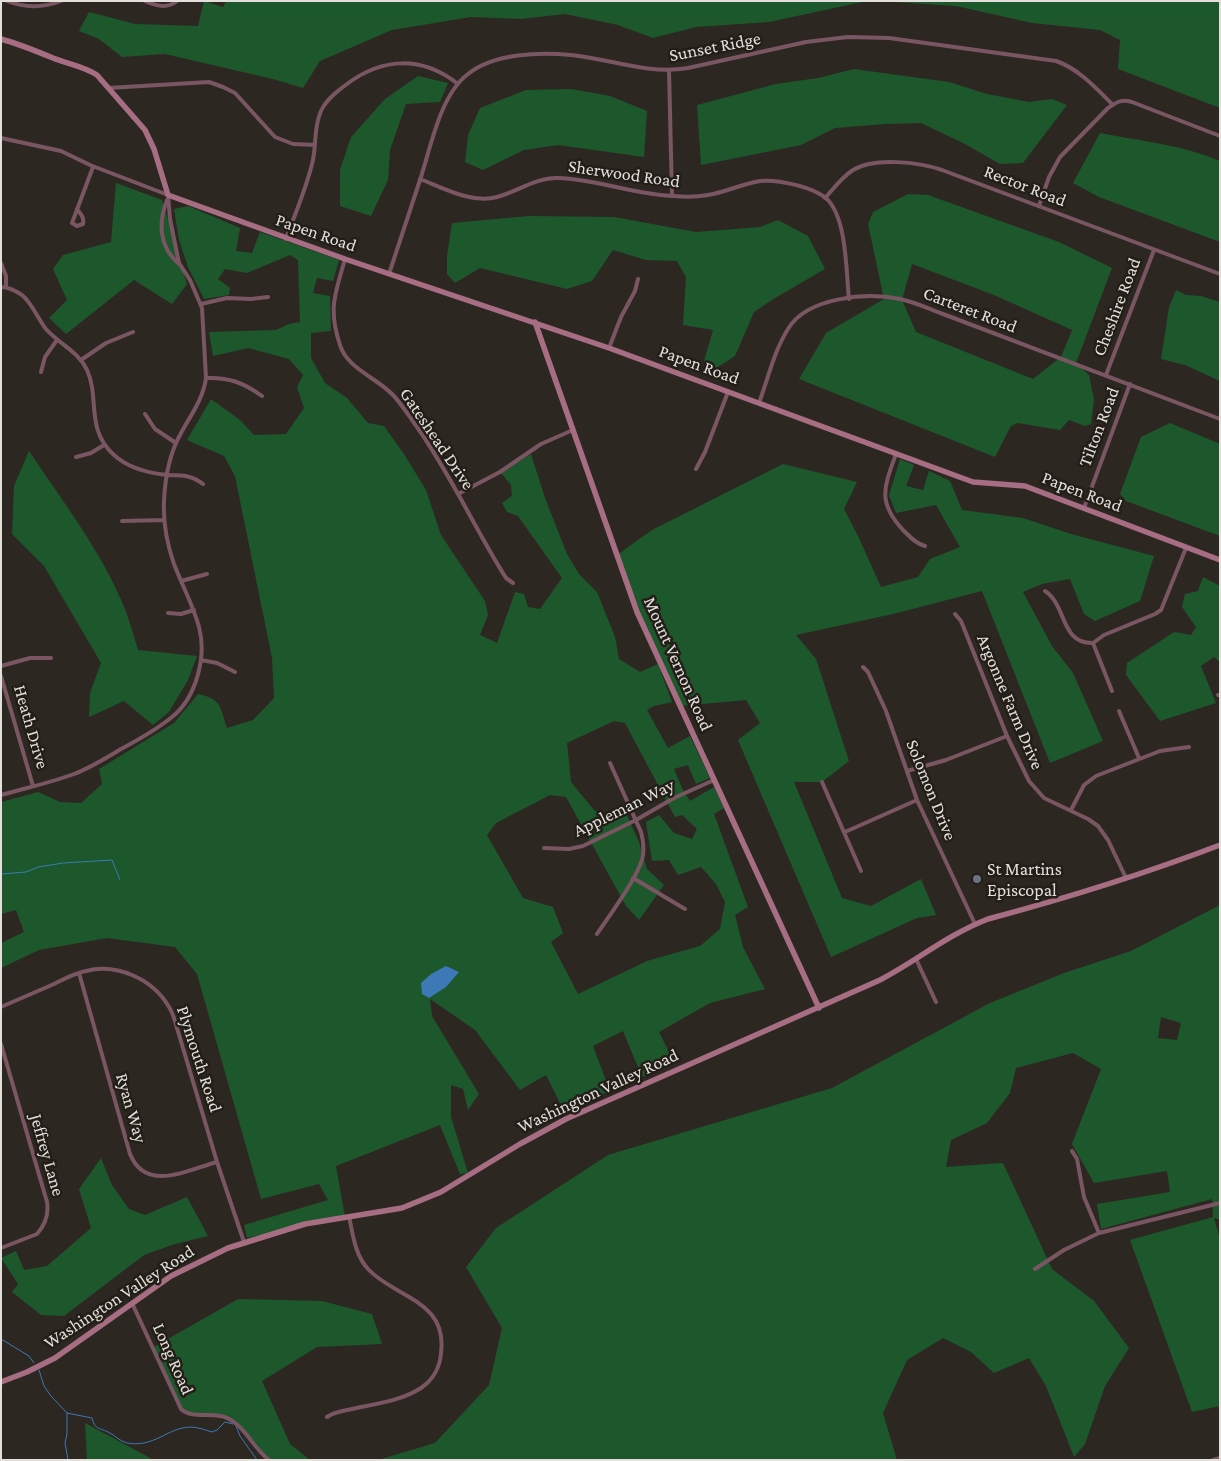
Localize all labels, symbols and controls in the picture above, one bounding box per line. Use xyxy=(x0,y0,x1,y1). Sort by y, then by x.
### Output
street label: Sunset Ridge xyxy=(667,28,763,66)
street label: Sherwood Road xyxy=(567,155,681,193)
street label: Rector Road xyxy=(981,160,1069,212)
street label: Papen Road xyxy=(273,209,359,257)
street label: Cheshire Road xyxy=(1088,255,1146,359)
street label: Carteret Road xyxy=(920,282,1020,338)
street label: Papen Road xyxy=(656,340,742,390)
street label: Gateshead Drive xyxy=(395,384,479,494)
street label: Tilton Road xyxy=(1074,384,1124,470)
street label: Papen Road xyxy=(1039,467,1125,517)
street label: Mount Vernon Road xyxy=(639,594,717,734)
street label: Argonne Farm Drive xyxy=(972,631,1048,773)
street label: Heath Drive xyxy=(9,683,53,771)
street label: Solomon Drive xyxy=(901,737,961,843)
street label: Appleman Way xyxy=(570,774,678,842)
place label: St Martins Episcopal xyxy=(987,858,1062,901)
marker: St Martins Episcopal xyxy=(971,873,983,885)
street label: Plymouth Road xyxy=(172,1003,226,1115)
street label: Washington Valley Road xyxy=(514,1044,682,1138)
street label: Ryan Way xyxy=(111,1071,151,1145)
street label: Jeffrey Lane xyxy=(25,1111,69,1199)
street label: Washington Valley Road xyxy=(40,1240,198,1354)
street label: Long Road xyxy=(148,1320,198,1398)

